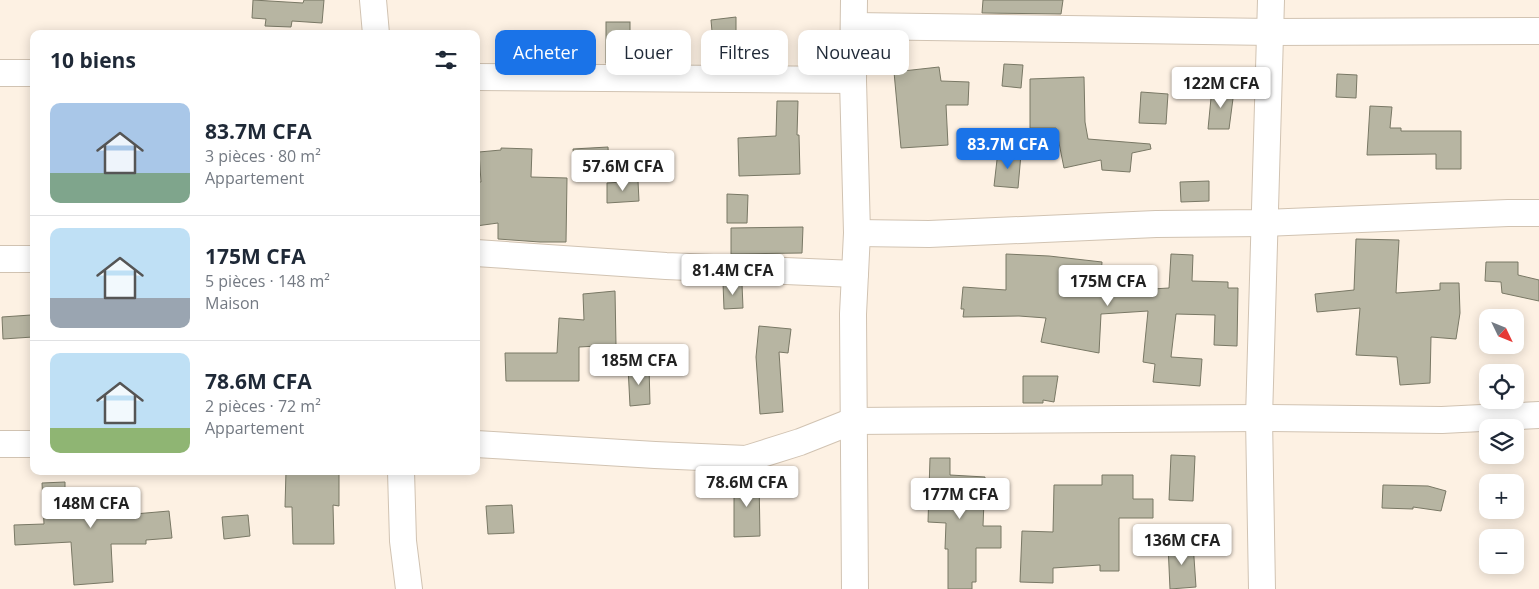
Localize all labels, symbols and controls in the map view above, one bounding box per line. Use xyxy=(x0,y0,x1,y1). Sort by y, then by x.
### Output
chip: Acheter xyxy=(495,30,596,75)
chip: Louer xyxy=(606,30,691,75)
chip: Filtres xyxy=(701,30,788,75)
chip: Nouveau xyxy=(798,30,909,75)
text: 10 biens xyxy=(50,46,136,74)
icon: filters xyxy=(432,46,460,74)
pin: 122M CFA xyxy=(1169,66,1273,109)
text: 122M CFA xyxy=(1183,72,1259,94)
text: 83.7M CFA xyxy=(205,117,312,145)
icon: home xyxy=(90,123,150,183)
pin: 83.7M CFA xyxy=(951,128,1065,170)
text: 83.7M CFA xyxy=(967,133,1049,155)
text: 3 pièces · 80 m² xyxy=(205,145,321,167)
pin: 57.6M CFA xyxy=(566,150,680,192)
text: 57.6M CFA xyxy=(582,155,664,177)
text: Appartement xyxy=(205,167,304,189)
text: 175M CFA xyxy=(205,242,306,270)
icon: home xyxy=(90,248,150,308)
pin: 81.4M CFA xyxy=(676,254,790,296)
text: 81.4M CFA xyxy=(692,259,774,281)
pin: 175M CFA xyxy=(1056,264,1160,307)
text: 5 pièces · 148 m² xyxy=(205,270,330,292)
text: 175M CFA xyxy=(1070,270,1146,292)
text: Maison xyxy=(205,292,259,314)
north arrow xyxy=(1479,309,1524,354)
map controls xyxy=(1479,309,1524,574)
pin: 185M CFA xyxy=(587,344,691,386)
text: 185M CFA xyxy=(601,349,677,371)
button: locate xyxy=(1479,364,1524,409)
text: 78.6M CFA xyxy=(205,367,312,395)
icon: home xyxy=(90,373,150,433)
text: 2 pièces · 72 m² xyxy=(205,395,321,417)
text: Appartement xyxy=(205,417,304,439)
button: layers xyxy=(1479,419,1524,464)
pin: 78.6M CFA xyxy=(690,466,804,508)
text: 78.6M CFA xyxy=(706,471,788,493)
button: + xyxy=(1479,474,1524,519)
pin: 177M CFA xyxy=(908,478,1012,520)
text: 177M CFA xyxy=(922,483,998,505)
pin: 148M CFA xyxy=(39,486,143,529)
text: 148M CFA xyxy=(53,492,129,514)
pin: 136M CFA xyxy=(1130,524,1234,566)
text: 136M CFA xyxy=(1144,529,1220,551)
button: − xyxy=(1479,529,1524,574)

